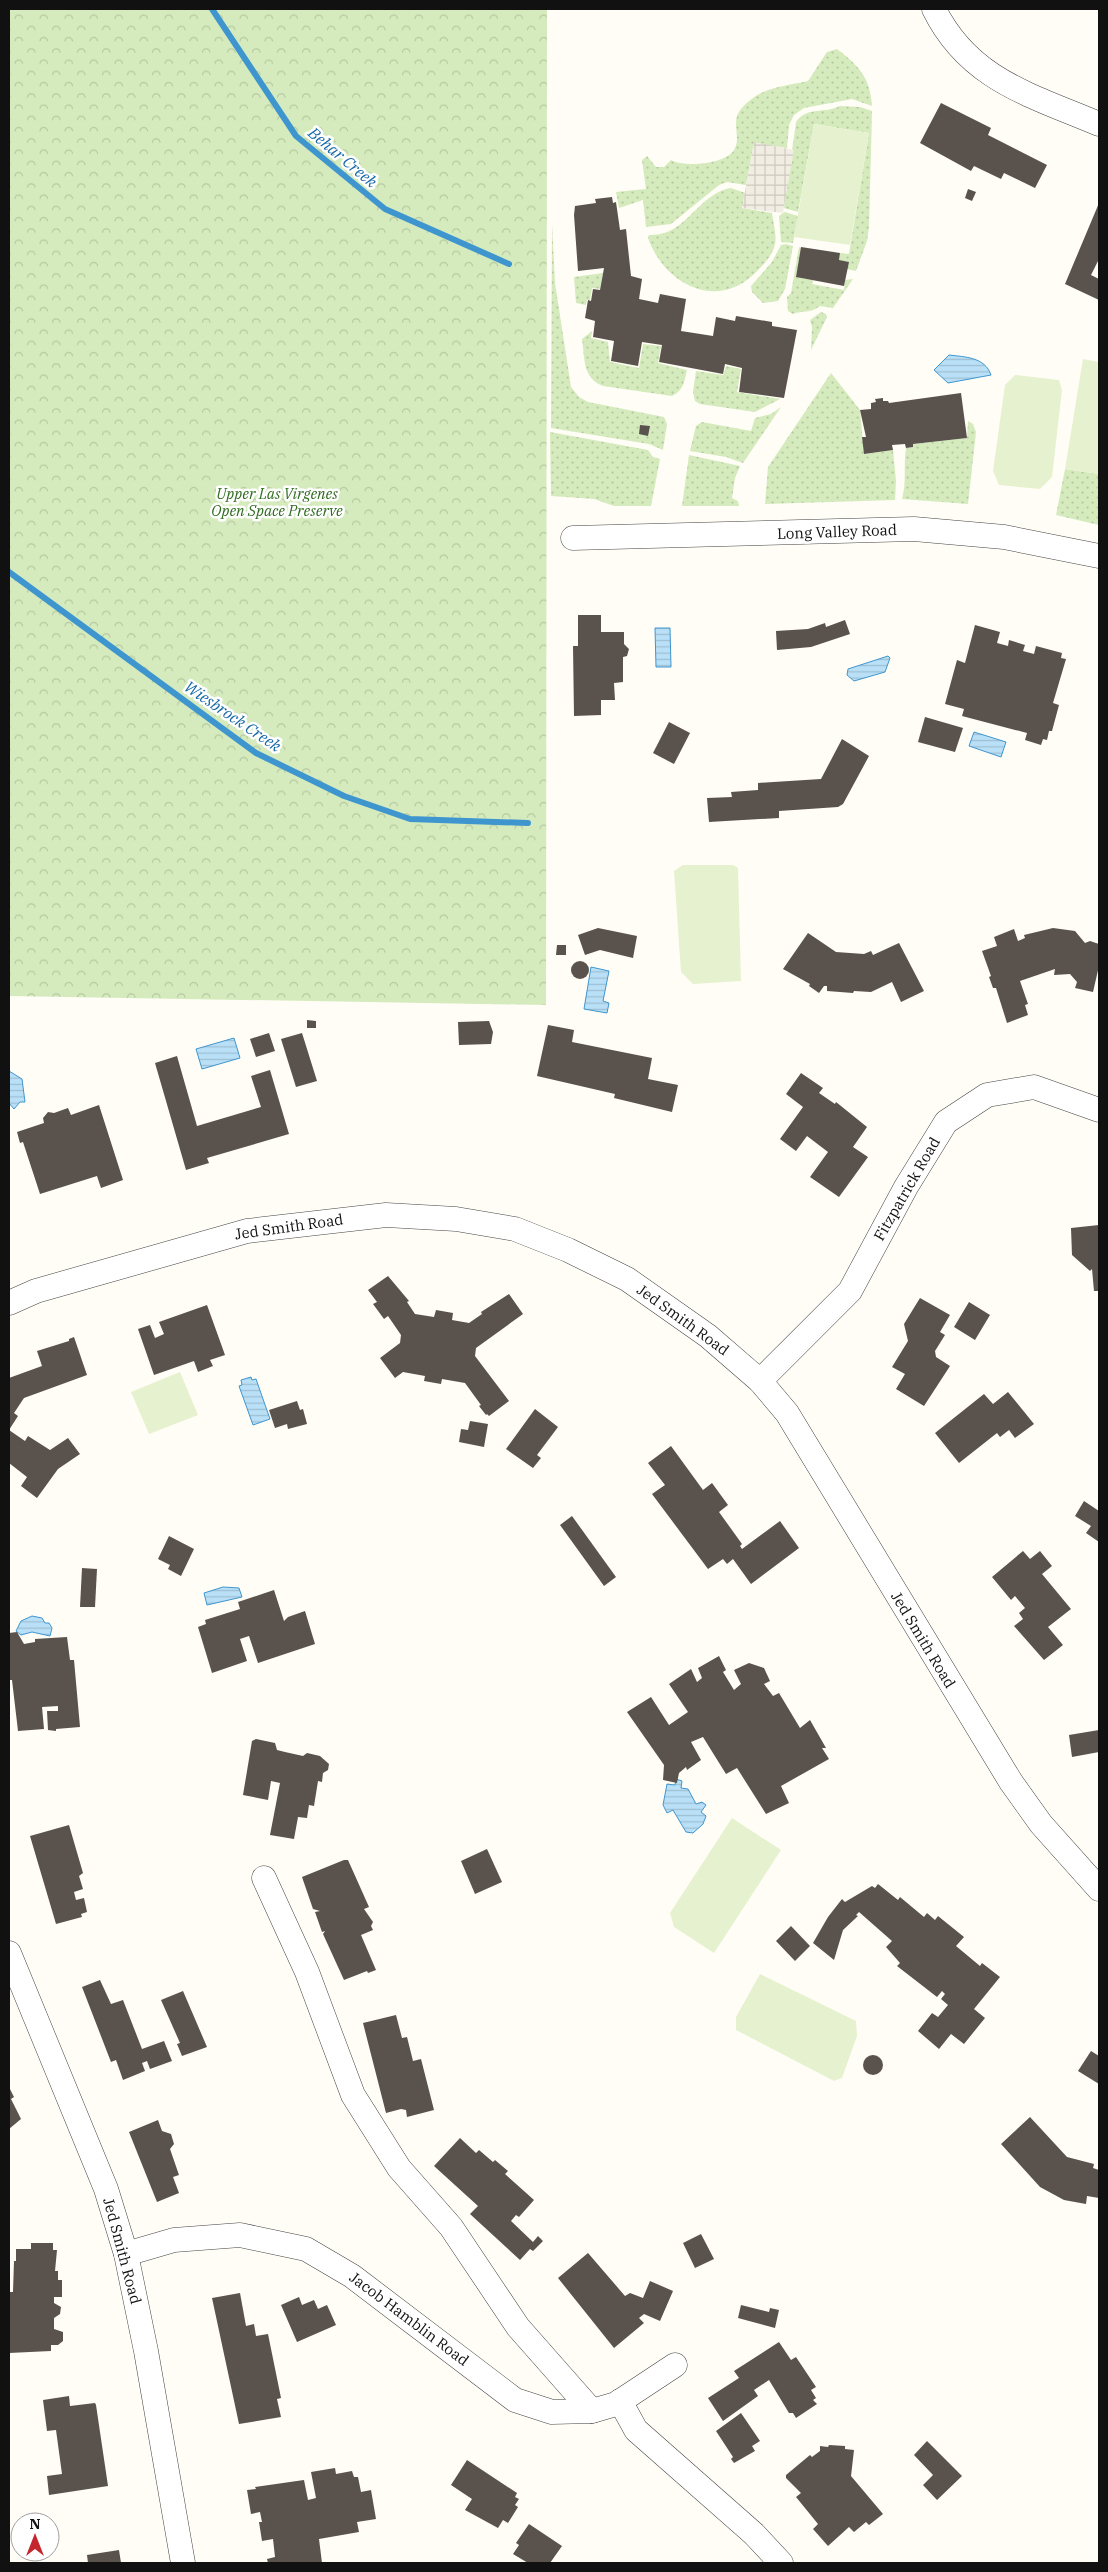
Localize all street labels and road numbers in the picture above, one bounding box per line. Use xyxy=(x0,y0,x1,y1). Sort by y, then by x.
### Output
street label: Long Valley Road xyxy=(777,520,897,543)
street label: Fitzpatrick Road xyxy=(869,1134,944,1244)
street label: Jed Smith Road xyxy=(234,1209,344,1244)
street label: Jed Smith Road xyxy=(634,1280,733,1359)
street label: Jed Smith Road xyxy=(887,1588,960,1691)
street label: Jed Smith Road xyxy=(99,2196,146,2306)
street label: Jacob Hamblin Road xyxy=(346,2267,473,2370)

